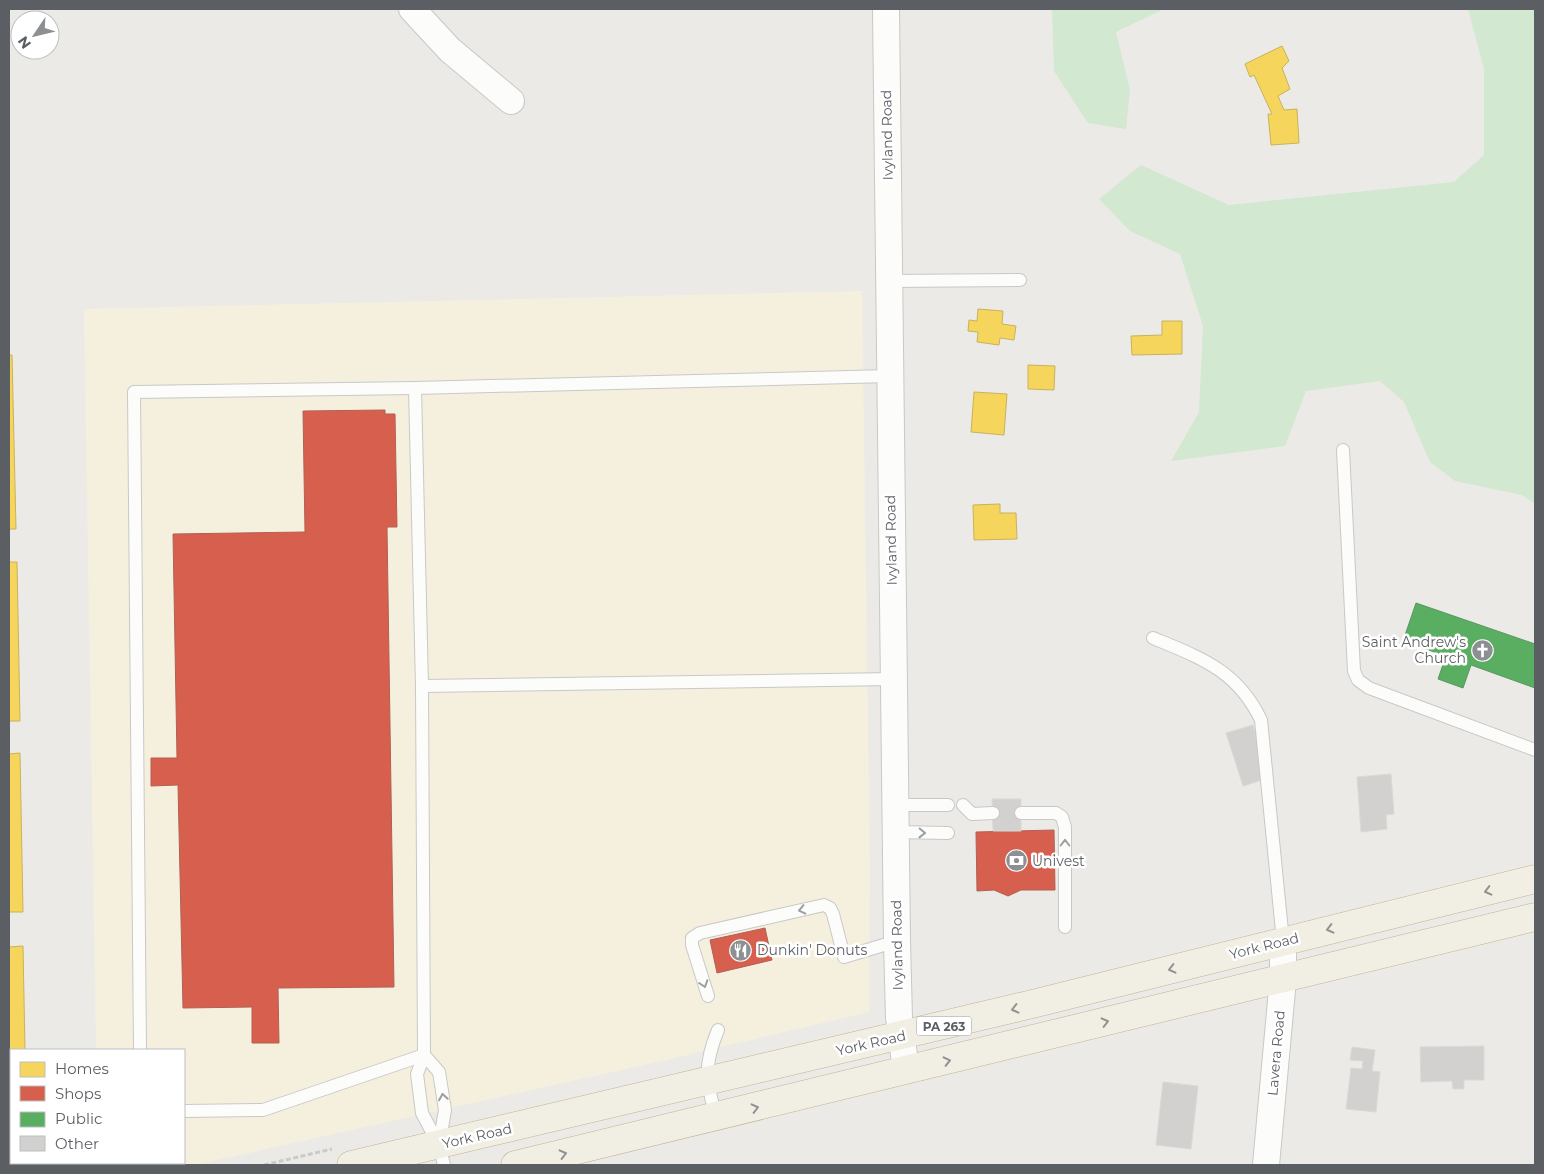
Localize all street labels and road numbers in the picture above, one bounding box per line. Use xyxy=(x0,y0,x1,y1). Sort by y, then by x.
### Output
street label: Ivyland Road xyxy=(877,90,897,180)
street label: Ivyland Road xyxy=(881,495,901,585)
street label: Ivyland Road xyxy=(887,900,907,990)
street label: York Road xyxy=(1227,929,1301,963)
street label: Lavera Road xyxy=(1263,1009,1289,1097)
road number: PA 263 xyxy=(916,1016,972,1036)
street label: York Road xyxy=(834,1026,908,1060)
street label: York Road xyxy=(440,1119,514,1153)

